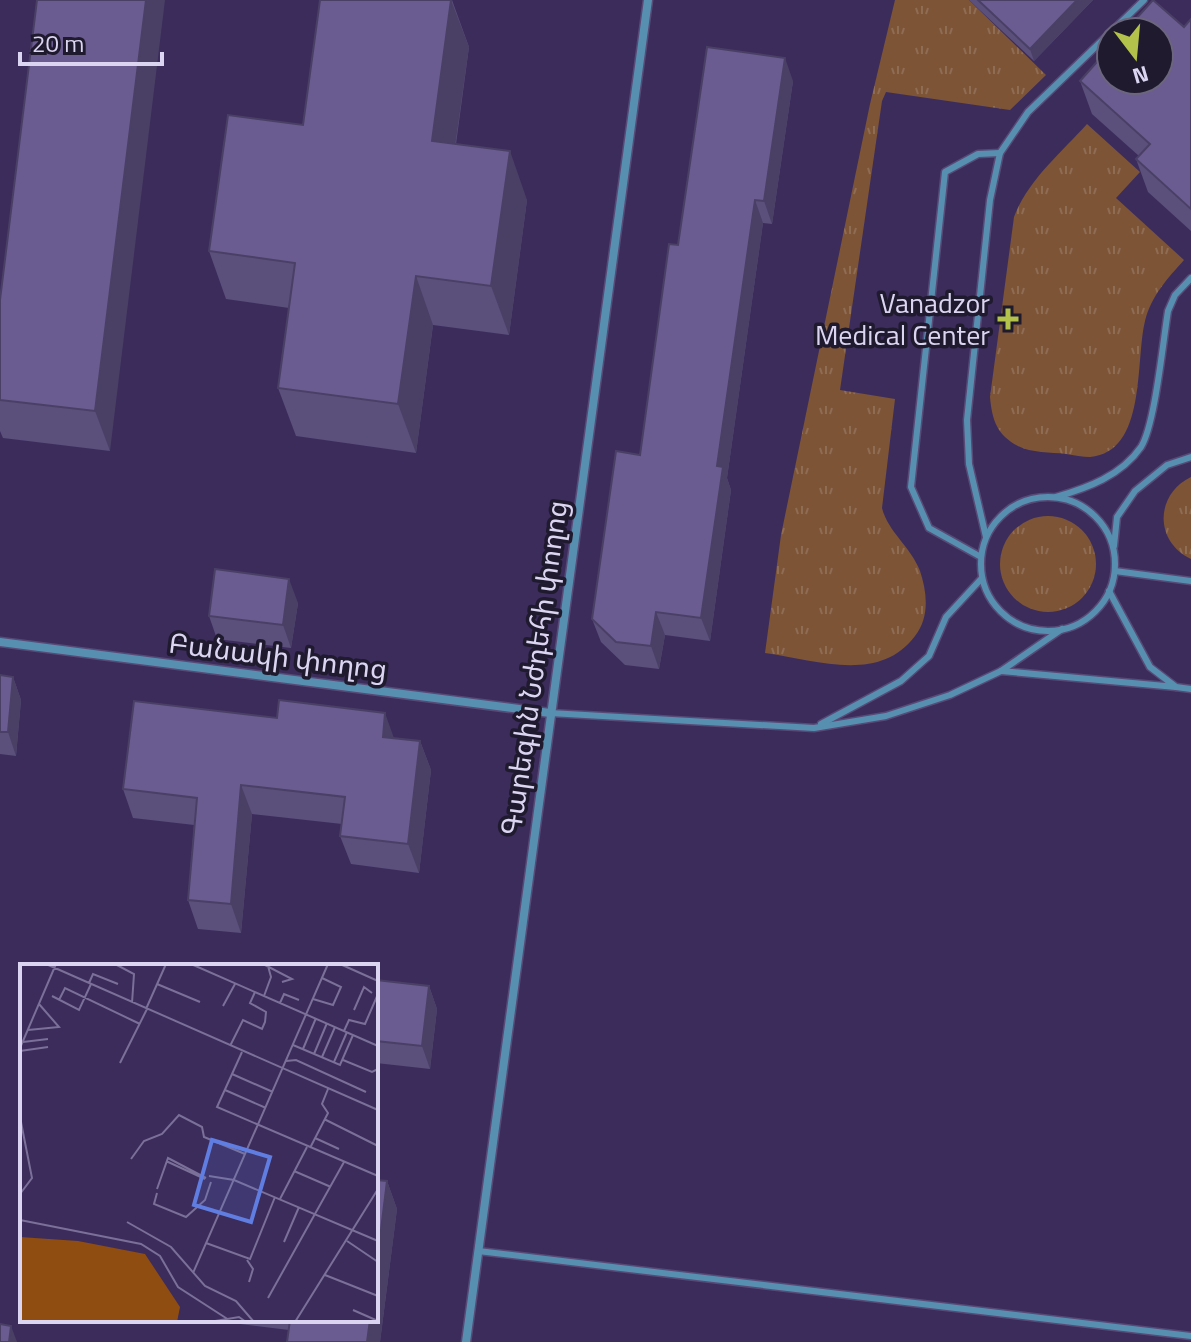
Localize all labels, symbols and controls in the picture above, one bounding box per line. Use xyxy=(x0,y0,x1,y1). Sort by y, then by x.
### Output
scale bar xyxy=(20,16,162,66)
north arrow xyxy=(1095,16,1175,96)
text: 20 m xyxy=(32,25,84,61)
text: N xyxy=(1128,57,1153,94)
place label: Vanadzor Medical Center xyxy=(815,281,990,356)
marker: Vanadzor Medical Center xyxy=(997,308,1019,330)
street label: Գարեգին Նժդեհի փողոց xyxy=(489,497,578,838)
street label: Բանակի փողոց xyxy=(166,621,390,690)
inset map xyxy=(20,964,378,1322)

